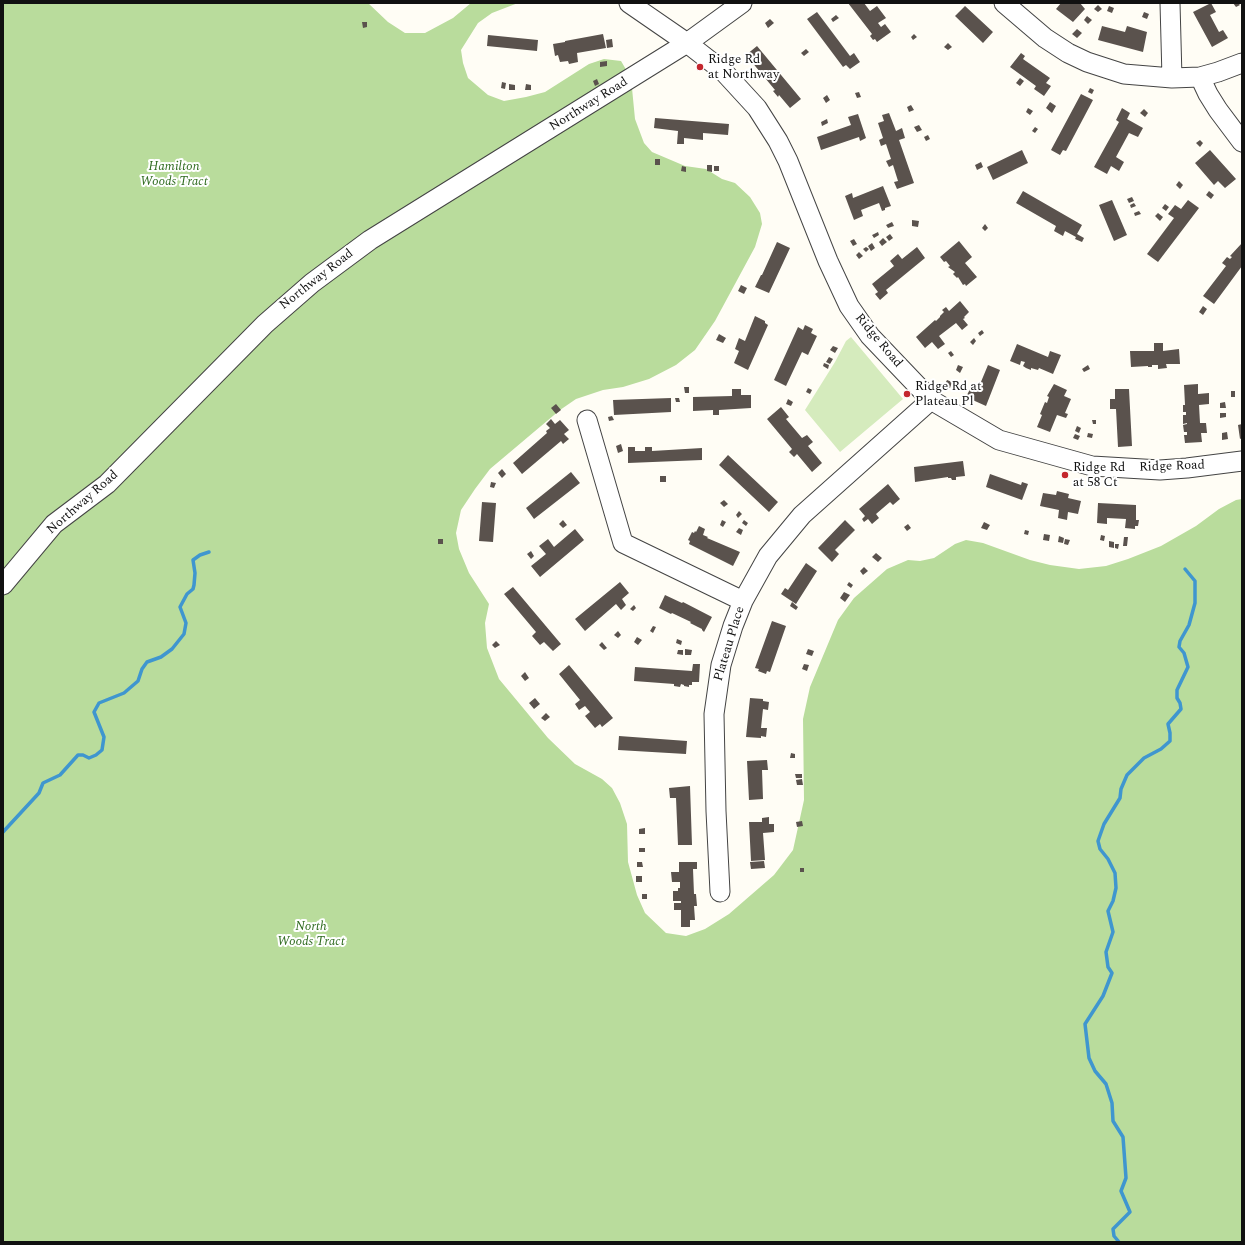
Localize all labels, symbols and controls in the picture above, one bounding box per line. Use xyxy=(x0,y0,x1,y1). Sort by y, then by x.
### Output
place label: Ridge Rd at Northway xyxy=(708,52,779,83)
marker: Ridge Rd at Northway xyxy=(695,62,705,72)
street label: Northway Road xyxy=(547,75,631,135)
park label: Hamilton Woods Tract xyxy=(140,159,208,190)
street label: Northway Road xyxy=(277,246,357,314)
street label: Ridge Road xyxy=(851,311,905,371)
place label: Ridge Rd at Plateau Pl xyxy=(915,379,982,410)
marker: Ridge Rd at Plateau Pl xyxy=(902,389,912,399)
street label: Ridge Road xyxy=(1139,458,1205,476)
place label: Ridge Rd at 58 Ct xyxy=(1073,460,1125,491)
street label: Northway Road xyxy=(44,468,122,538)
marker: Ridge Rd at 58 Ct xyxy=(1060,470,1070,480)
street label: Plateau Place xyxy=(711,605,749,683)
park label: North Woods Tract xyxy=(277,919,345,950)

